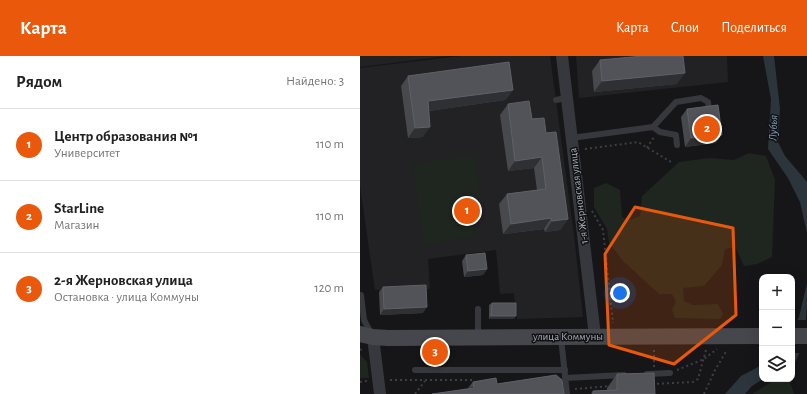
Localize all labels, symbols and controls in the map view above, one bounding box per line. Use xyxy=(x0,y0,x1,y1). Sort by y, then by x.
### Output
text: Карта xyxy=(20,19,67,38)
text: Карта xyxy=(616,21,649,35)
text: Слои xyxy=(671,21,699,35)
text: Поделиться xyxy=(721,21,787,35)
text: Рядом xyxy=(16,73,62,90)
text: Найдено: 3 xyxy=(286,75,344,88)
pin: 2 xyxy=(694,114,720,144)
water label: Лубья xyxy=(767,115,779,142)
text: Центр образования №1 xyxy=(54,129,198,144)
text: 1 xyxy=(27,138,31,151)
text: 110 m xyxy=(316,138,344,151)
text: Университет xyxy=(54,147,120,160)
street label: 1-я Жерновская улица xyxy=(567,147,590,245)
pin: 1 xyxy=(454,196,480,226)
text: StarLine xyxy=(54,201,104,216)
text: 2 xyxy=(26,210,32,223)
text: 110 m xyxy=(316,210,344,223)
text: Магазин xyxy=(54,219,100,232)
text: 2-я Жерновская улица xyxy=(54,273,193,288)
map controls xyxy=(759,274,795,382)
button: + xyxy=(759,274,795,310)
text: 3 xyxy=(26,282,32,295)
text: 120 m xyxy=(314,282,344,295)
your location xyxy=(610,283,630,303)
text: Остановка · улица Коммуны xyxy=(54,291,199,304)
button: − xyxy=(759,310,795,346)
street label: улица Коммуны xyxy=(532,331,603,342)
pin: 3 xyxy=(422,337,448,367)
button: layers xyxy=(759,346,795,382)

